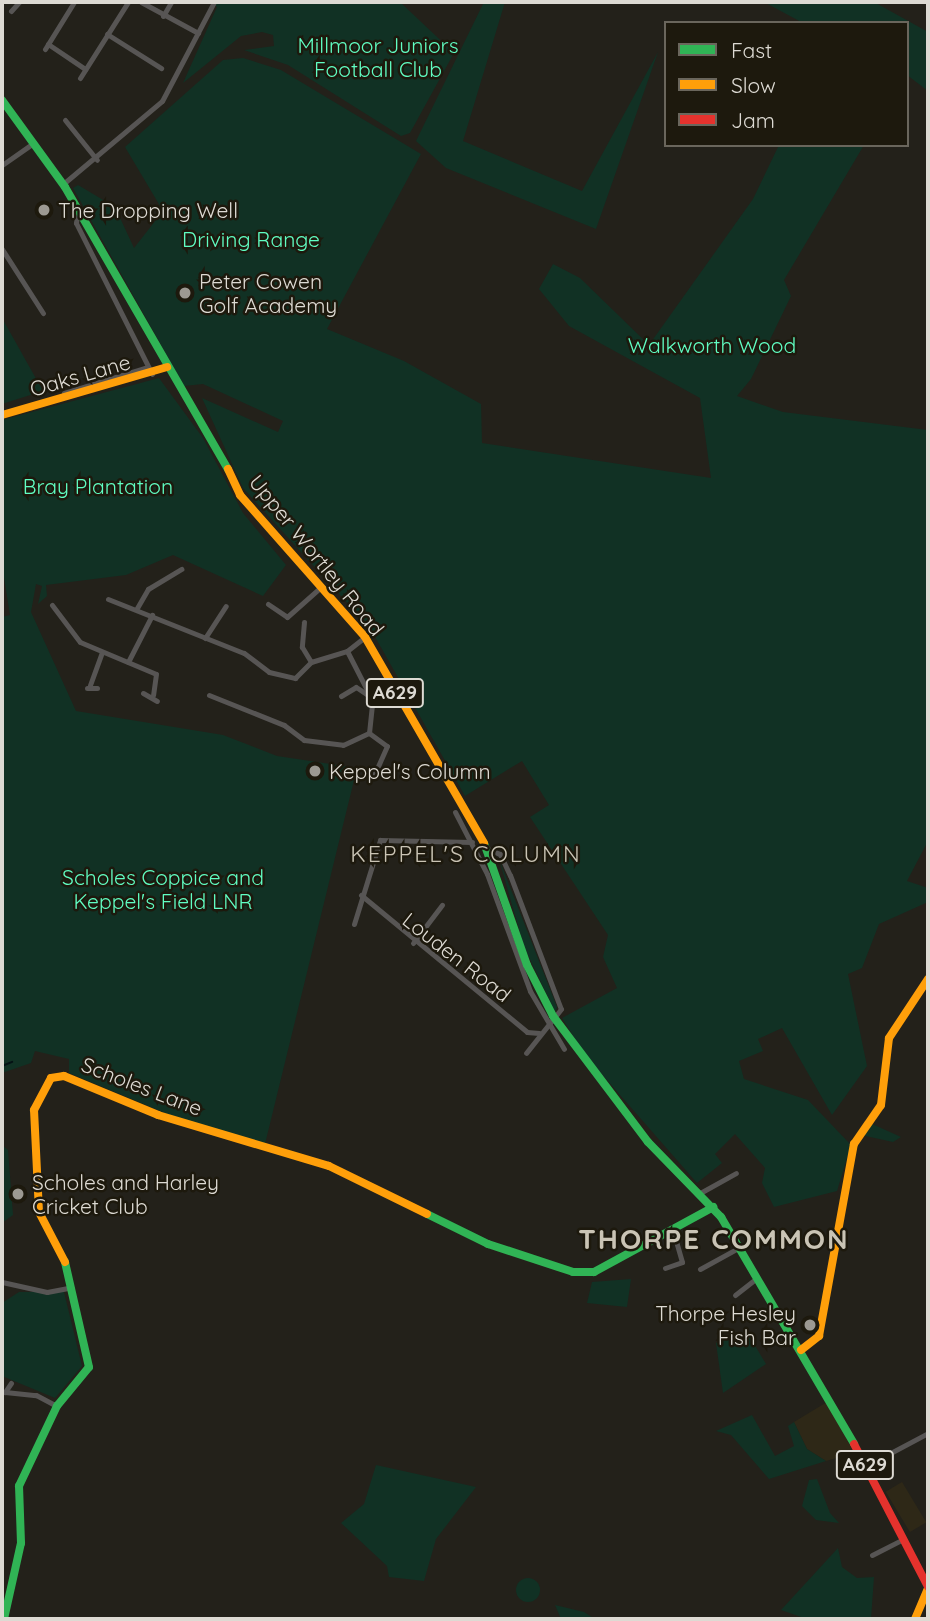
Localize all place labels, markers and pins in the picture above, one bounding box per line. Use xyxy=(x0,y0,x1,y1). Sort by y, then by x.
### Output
place label: The Dropping Well xyxy=(58,197,238,223)
marker: The Dropping Well xyxy=(36,202,52,218)
place label: Peter Cowen Golf Academy xyxy=(199,268,337,318)
marker: Peter Cowen Golf Academy xyxy=(177,285,193,301)
place label: Keppel's Column xyxy=(329,758,491,784)
marker: Keppel's Column xyxy=(307,763,323,779)
place label: Scholes and Harley Cricket Club xyxy=(32,1169,219,1219)
marker: Scholes and Harley Cricket Club xyxy=(10,1186,26,1202)
place label: Thorpe Hesley Fish Bar xyxy=(655,1300,796,1350)
marker: Thorpe Hesley Fish Bar xyxy=(802,1317,818,1333)

